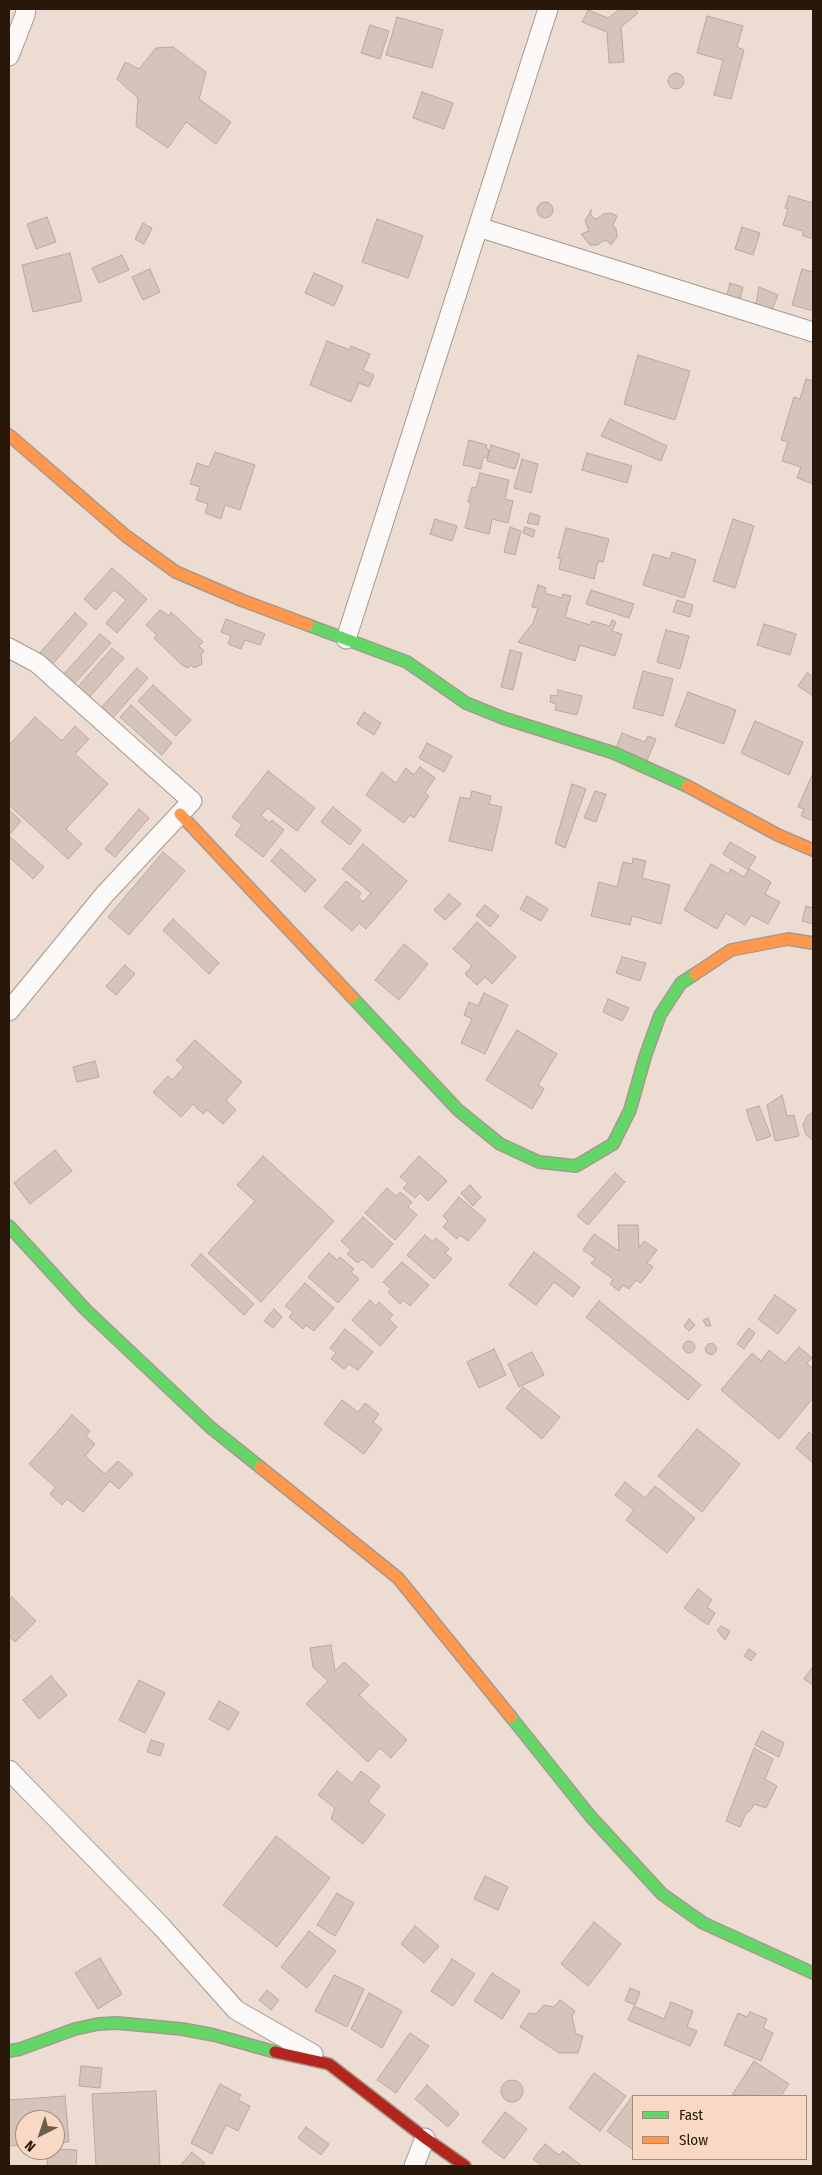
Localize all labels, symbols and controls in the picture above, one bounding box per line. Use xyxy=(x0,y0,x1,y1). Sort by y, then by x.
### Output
legend xyxy=(632,2095,807,2160)
text: Fast xyxy=(679,2106,703,2124)
north arrow xyxy=(15,2110,65,2160)
text: Slow xyxy=(679,2131,708,2149)
text: N xyxy=(22,2137,39,2155)

